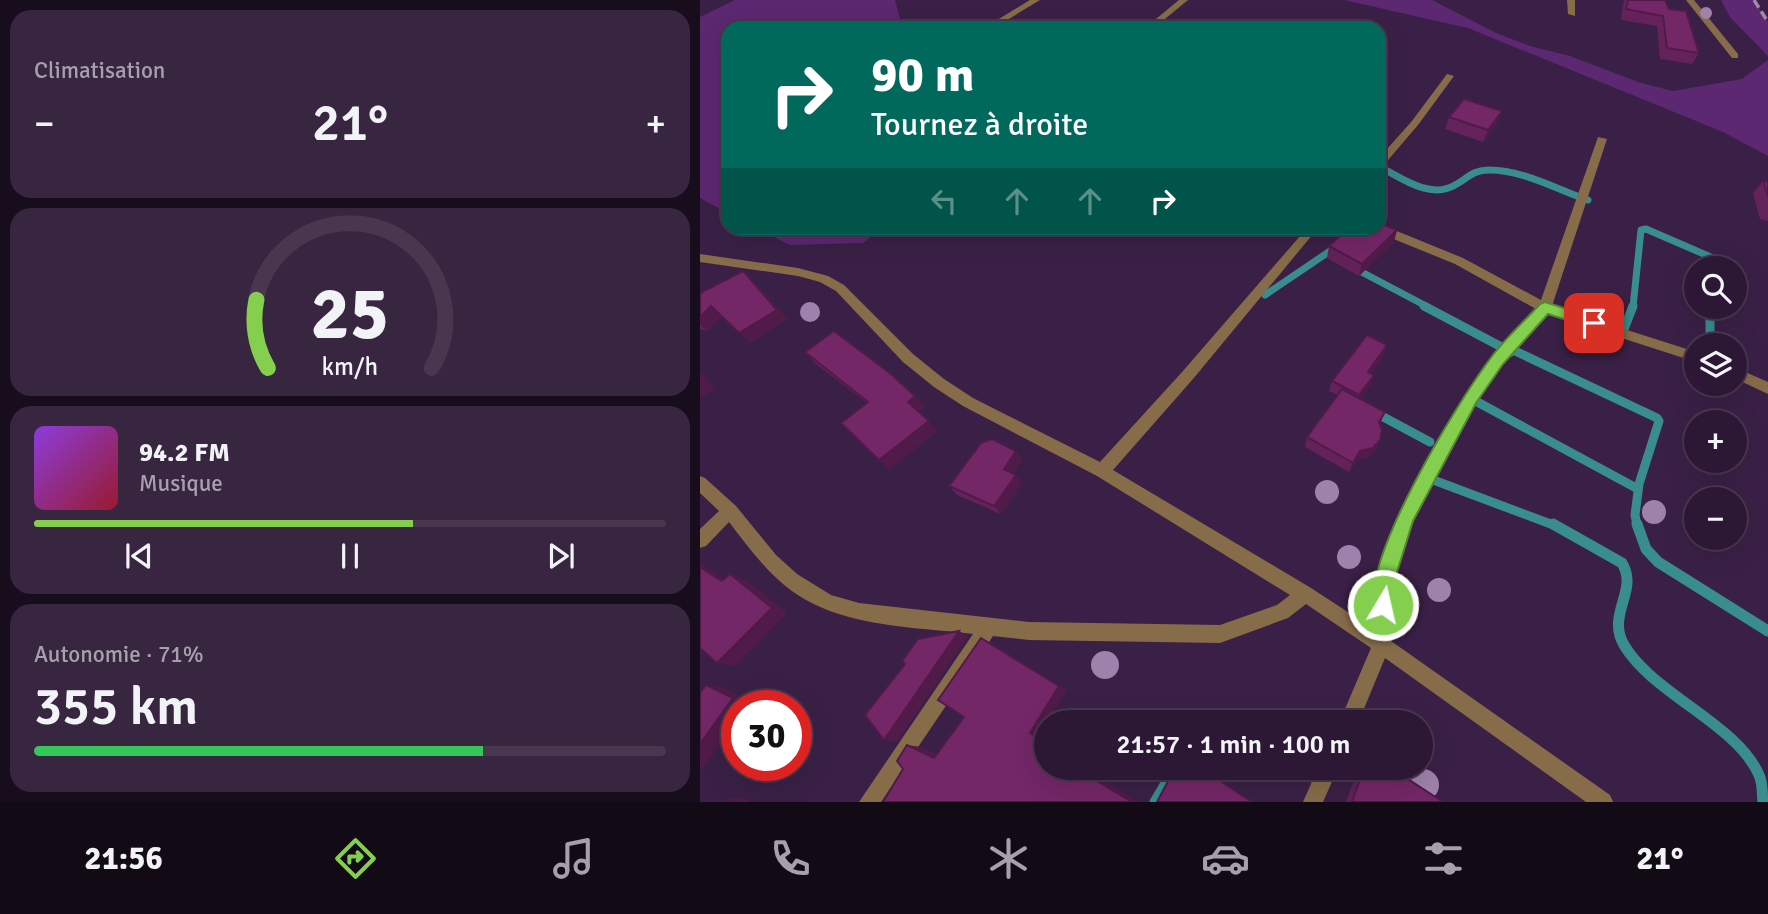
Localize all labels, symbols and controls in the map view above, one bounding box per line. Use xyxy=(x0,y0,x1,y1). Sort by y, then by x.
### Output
text: 90 m xyxy=(871,45,974,105)
icon: right xyxy=(756,49,847,140)
text: Climatisation xyxy=(34,56,165,85)
text: 21° xyxy=(312,91,388,155)
text: − xyxy=(34,100,55,147)
text: + xyxy=(645,100,666,147)
text: Tournez à droite xyxy=(871,105,1088,144)
icon: left xyxy=(925,182,963,220)
icon: ahead xyxy=(998,182,1036,220)
icon: ahead xyxy=(1071,182,1109,220)
icon: right xyxy=(1144,182,1182,220)
map controls xyxy=(1684,256,1747,550)
button: search xyxy=(1684,256,1747,319)
text: 25 xyxy=(311,270,389,359)
pin xyxy=(1564,293,1624,353)
icon: arrive xyxy=(1575,304,1613,342)
button: layers xyxy=(1684,333,1747,396)
text: km/h xyxy=(322,351,378,382)
button: + xyxy=(1684,410,1747,473)
text: 94.2 FM xyxy=(139,437,230,469)
text: Musique xyxy=(139,469,223,498)
button: − xyxy=(1684,487,1747,550)
icon: previous xyxy=(120,537,158,575)
icon: pause xyxy=(331,537,369,575)
icon: next xyxy=(542,537,580,575)
position arrow xyxy=(1346,568,1420,642)
text: Autonomie · 71% xyxy=(34,640,204,669)
text: 355 km xyxy=(34,675,198,739)
speed limit sign: 30 xyxy=(721,690,812,781)
text: 21:57 · 1 min · 100 m xyxy=(1117,729,1350,761)
icon: directions xyxy=(331,834,380,883)
icon: music xyxy=(549,834,598,883)
icon: phone xyxy=(766,834,815,883)
icon: climate xyxy=(984,834,1033,883)
icon: car xyxy=(1201,834,1250,883)
icon: filters xyxy=(1419,834,1468,883)
text: 21:56 xyxy=(84,839,163,878)
text: 21° xyxy=(1636,839,1684,878)

